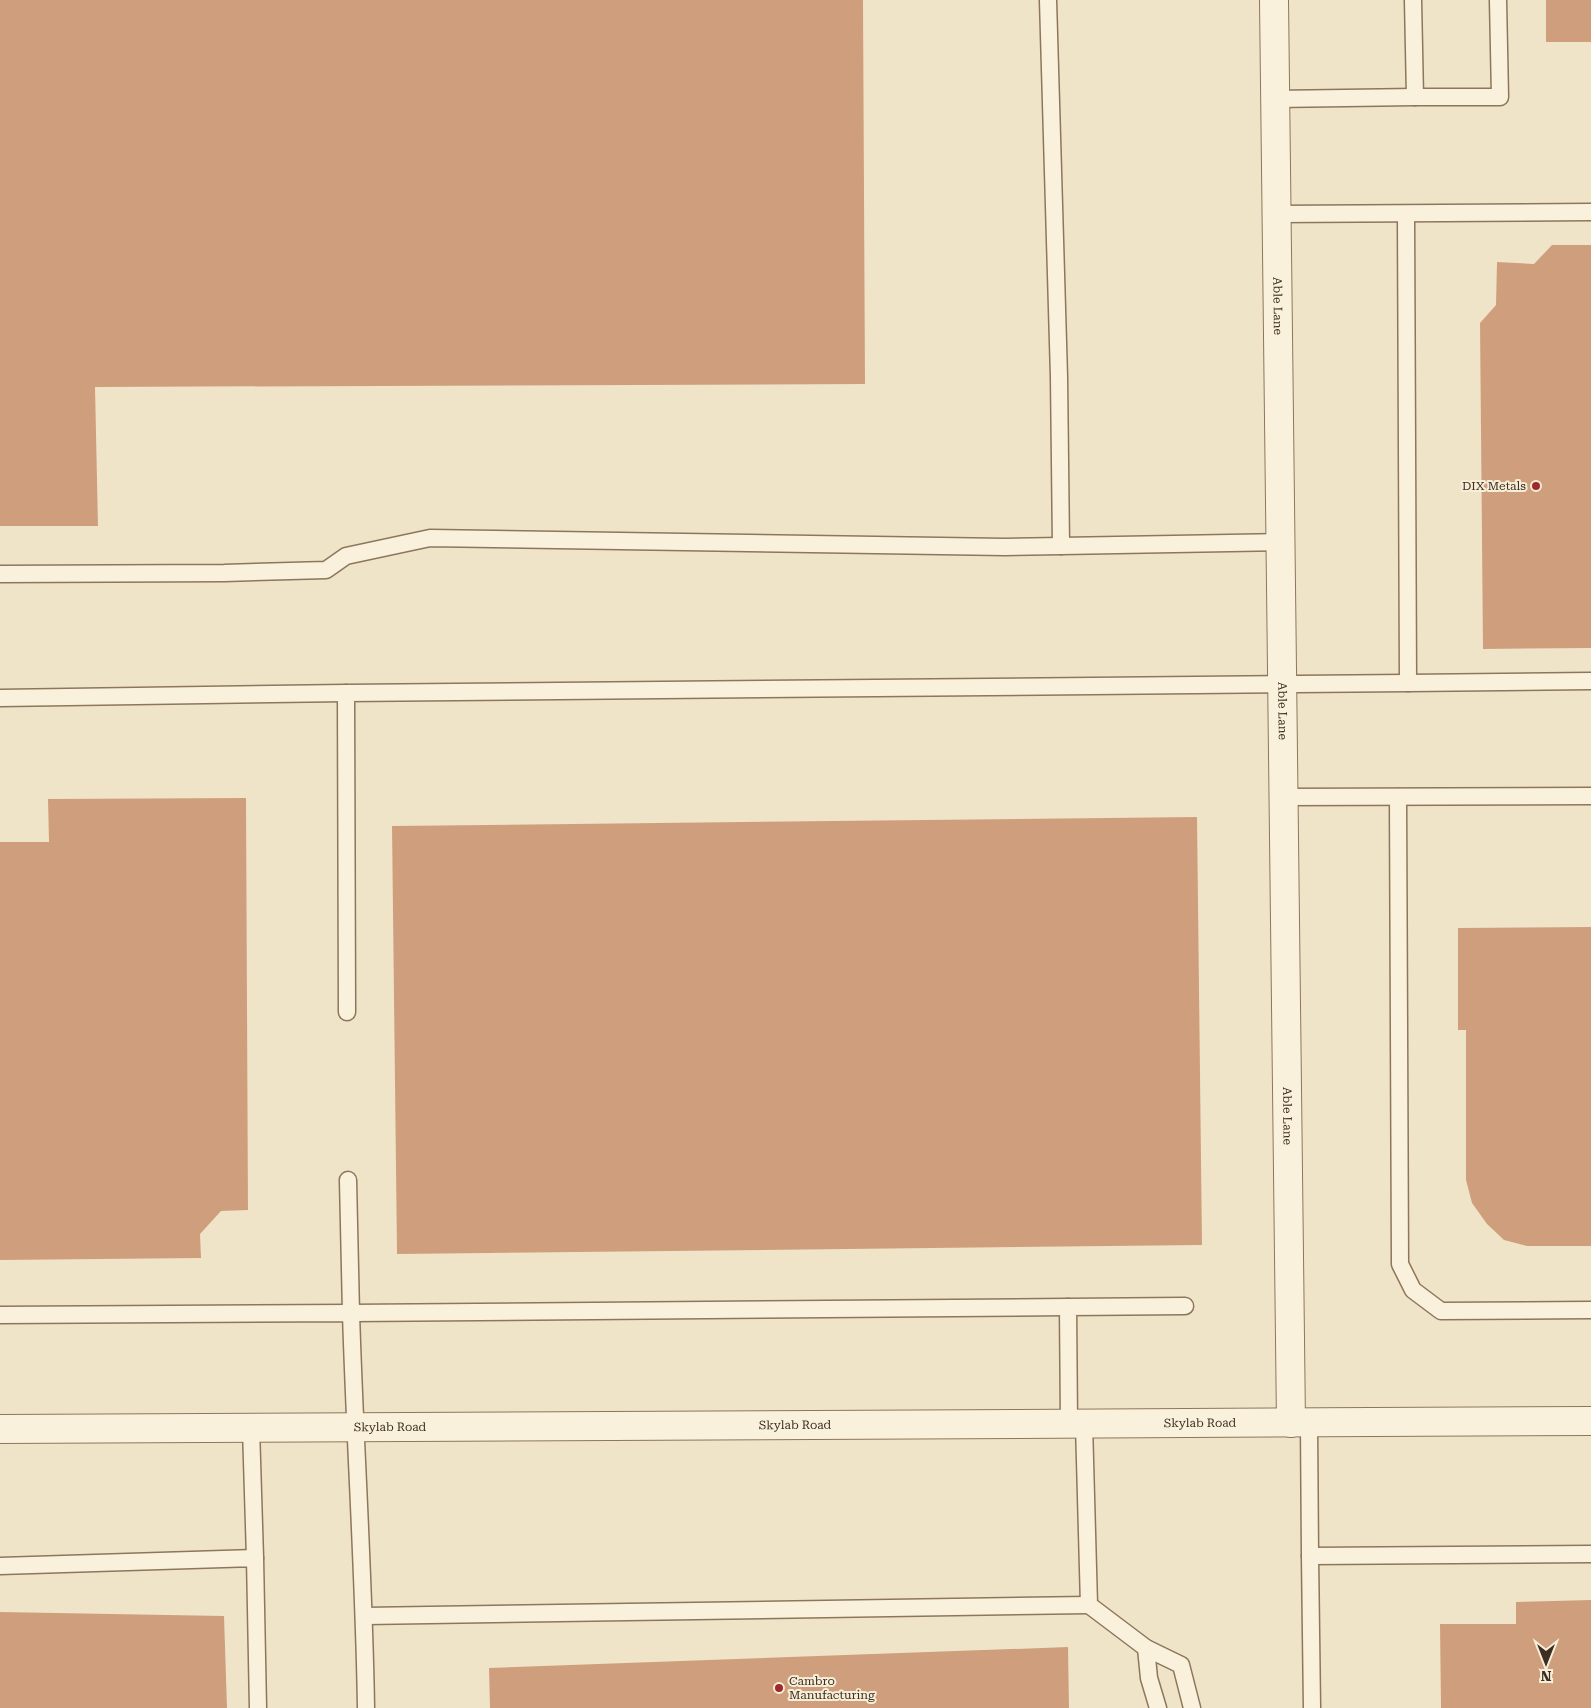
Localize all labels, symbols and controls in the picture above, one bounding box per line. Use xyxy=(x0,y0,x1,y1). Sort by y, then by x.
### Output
street label: Able Lane xyxy=(1270,277,1285,336)
place label: DIX Metals xyxy=(1462,479,1526,493)
marker: DIX Metals xyxy=(1530,480,1542,492)
street label: Able Lane xyxy=(1275,682,1290,740)
street label: Able Lane xyxy=(1280,1087,1295,1145)
street label: Skylab Road xyxy=(1164,1416,1237,1430)
street label: Skylab Road xyxy=(759,1418,832,1432)
street label: Skylab Road xyxy=(354,1420,427,1434)
north arrow xyxy=(1521,1638,1571,1688)
text: N xyxy=(1540,1668,1551,1684)
place label: Cambro Manufacturing xyxy=(789,1674,875,1702)
marker: Cambro Manufacturing xyxy=(773,1682,785,1694)

